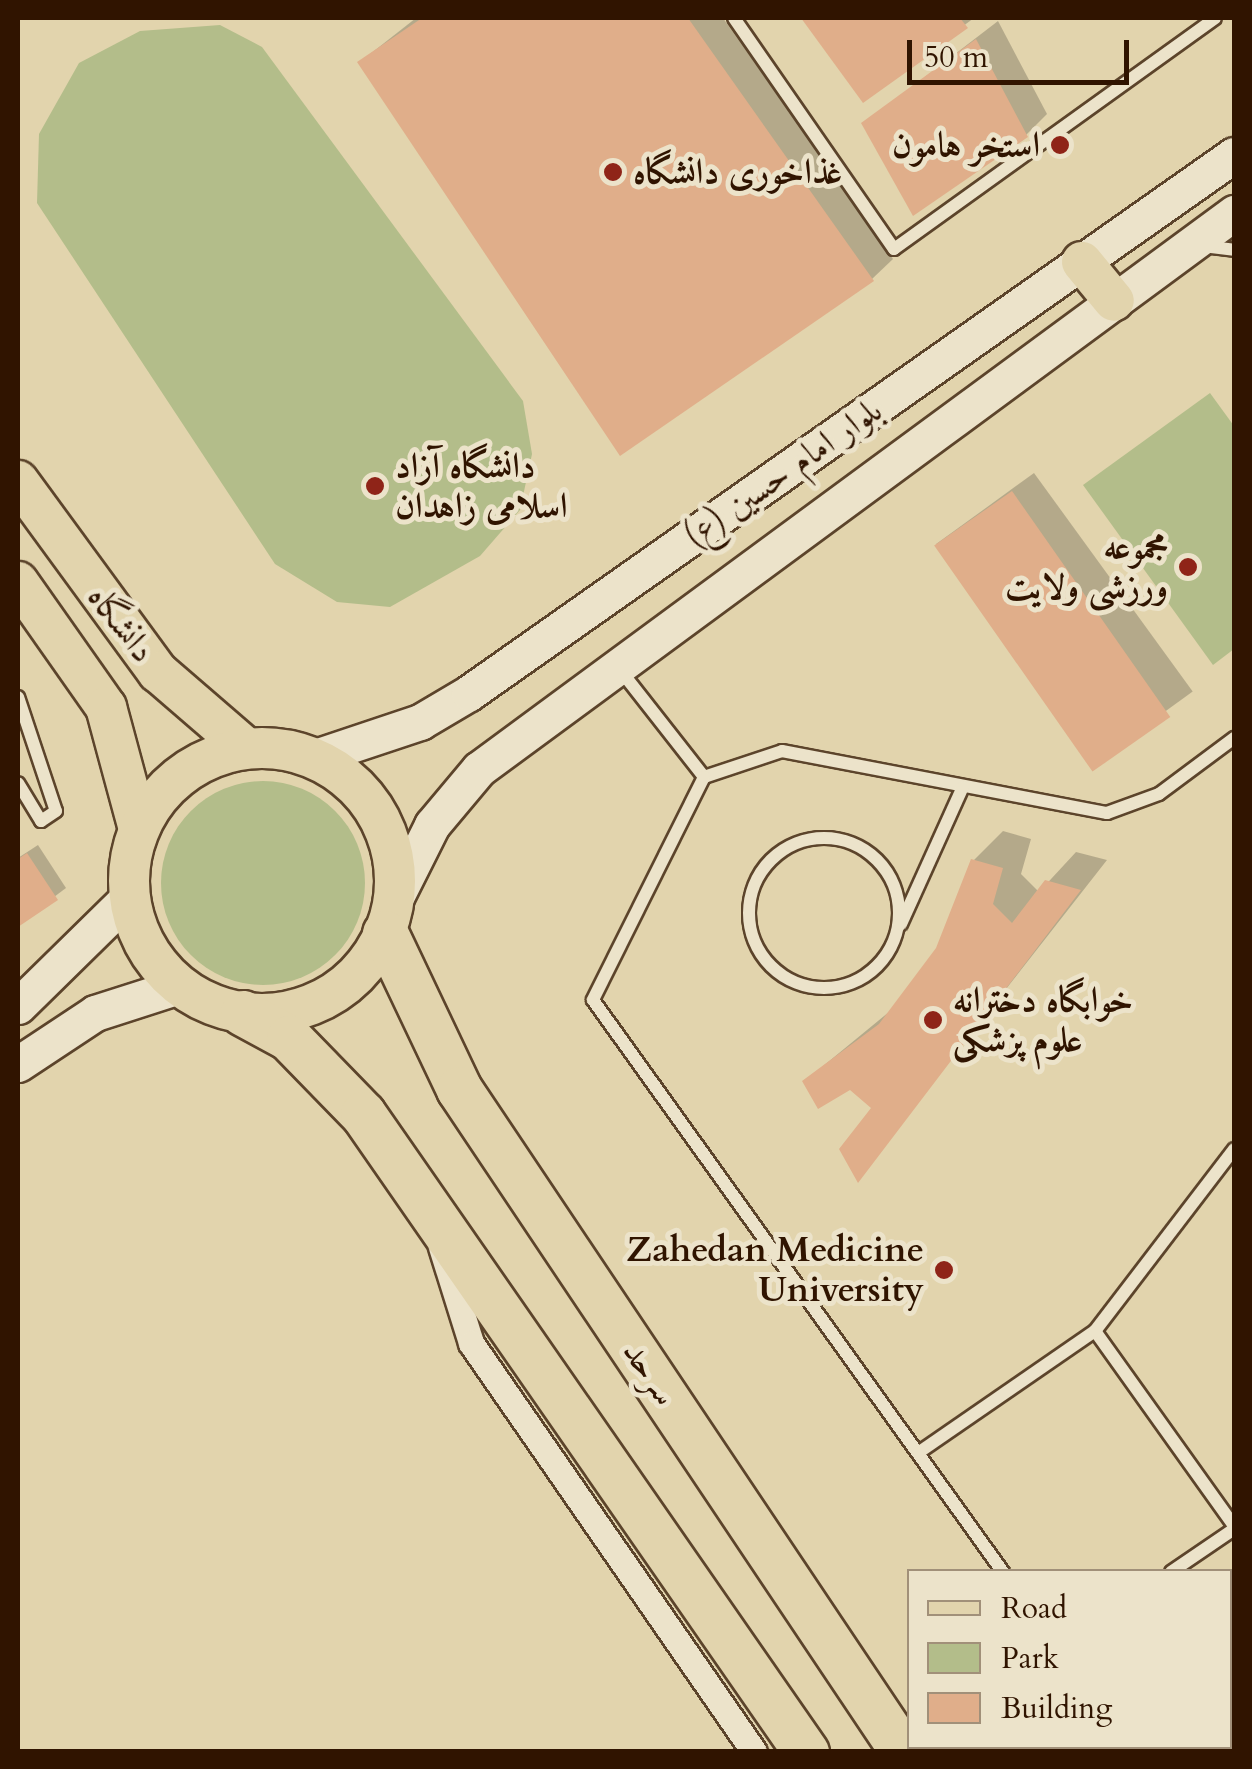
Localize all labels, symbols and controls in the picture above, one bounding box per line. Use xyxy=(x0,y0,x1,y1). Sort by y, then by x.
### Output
scale bar xyxy=(912,20,1134,82)
text: 50 m xyxy=(924,37,988,78)
place label: استخر هامون xyxy=(892,124,1040,166)
marker: استخر هامون xyxy=(1049,134,1071,156)
place label: غذاخوری دانشگاه xyxy=(633,151,842,193)
marker: غذاخوری دانشگاه xyxy=(602,161,624,183)
street label: بلوار امام حسین (ع) xyxy=(676,389,890,557)
place label: دانشگاه آزاد اسلامی زاهدان xyxy=(395,445,568,527)
marker: دانشگاه آزاد اسلامی زاهدان xyxy=(364,475,386,497)
place label: مجموعه ورزشی ولایت xyxy=(1005,526,1168,608)
marker: مجموعه ورزشی ولایت xyxy=(1177,556,1199,578)
street label: دانشگاه xyxy=(78,577,164,671)
place label: خوابگاه دخترانه علوم پزشکی xyxy=(953,979,1133,1061)
marker: خوابگاه دخترانه علوم پزشکی xyxy=(922,1009,944,1031)
place label: Zahedan Medicine University xyxy=(626,1229,924,1311)
marker: Zahedan Medicine University xyxy=(933,1259,955,1281)
street label: سرحد xyxy=(613,1333,687,1413)
legend xyxy=(907,1569,1232,1749)
text: Road xyxy=(1001,1588,1067,1629)
text: Park xyxy=(1001,1638,1059,1679)
text: Building xyxy=(1001,1688,1112,1729)

